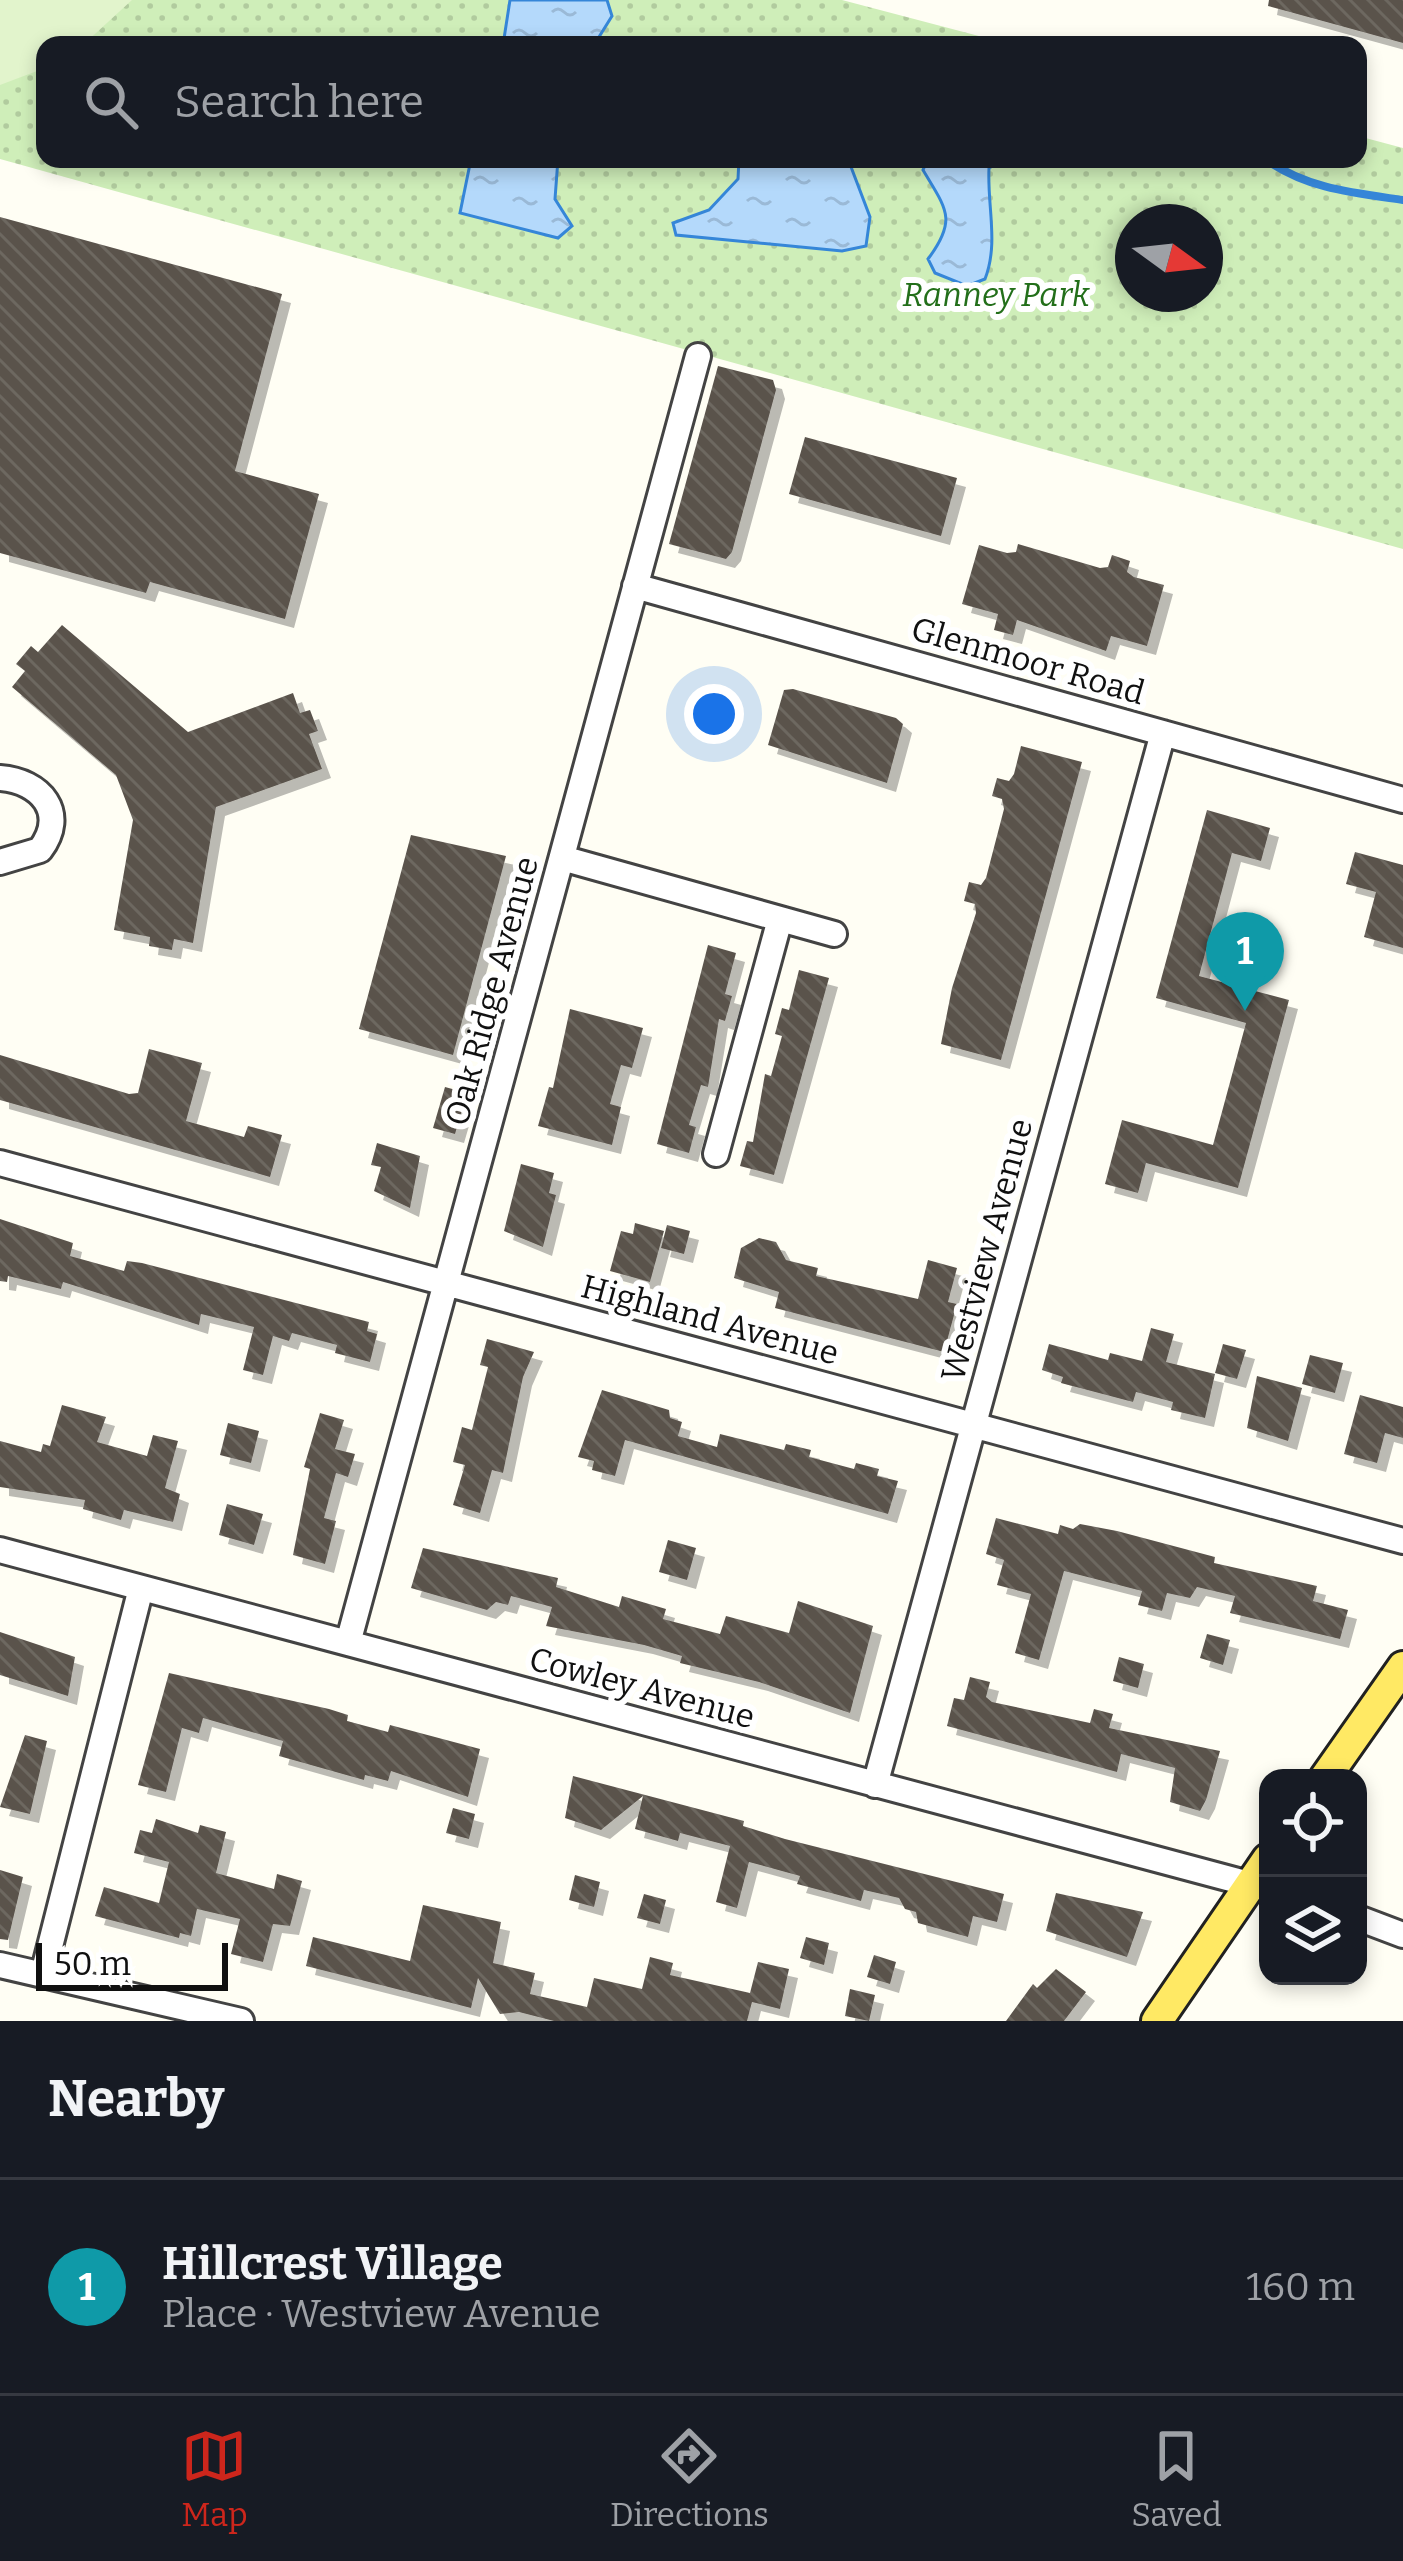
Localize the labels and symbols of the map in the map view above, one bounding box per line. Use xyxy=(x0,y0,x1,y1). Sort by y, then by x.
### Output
north arrow xyxy=(1115,204,1223,312)
park label: Ranney Park xyxy=(902,275,1091,315)
street label: Glenmoor Road xyxy=(907,609,1149,713)
your location xyxy=(684,684,744,744)
street label: Oak Ridge Avenue xyxy=(437,852,547,1130)
pin: 1 xyxy=(1206,912,1284,1011)
street label: Westview Avenue xyxy=(933,1114,1041,1386)
street label: Highland Avenue xyxy=(577,1266,843,1374)
street label: Cowley Avenue xyxy=(525,1639,759,1737)
scale bar xyxy=(36,1937,228,1990)

